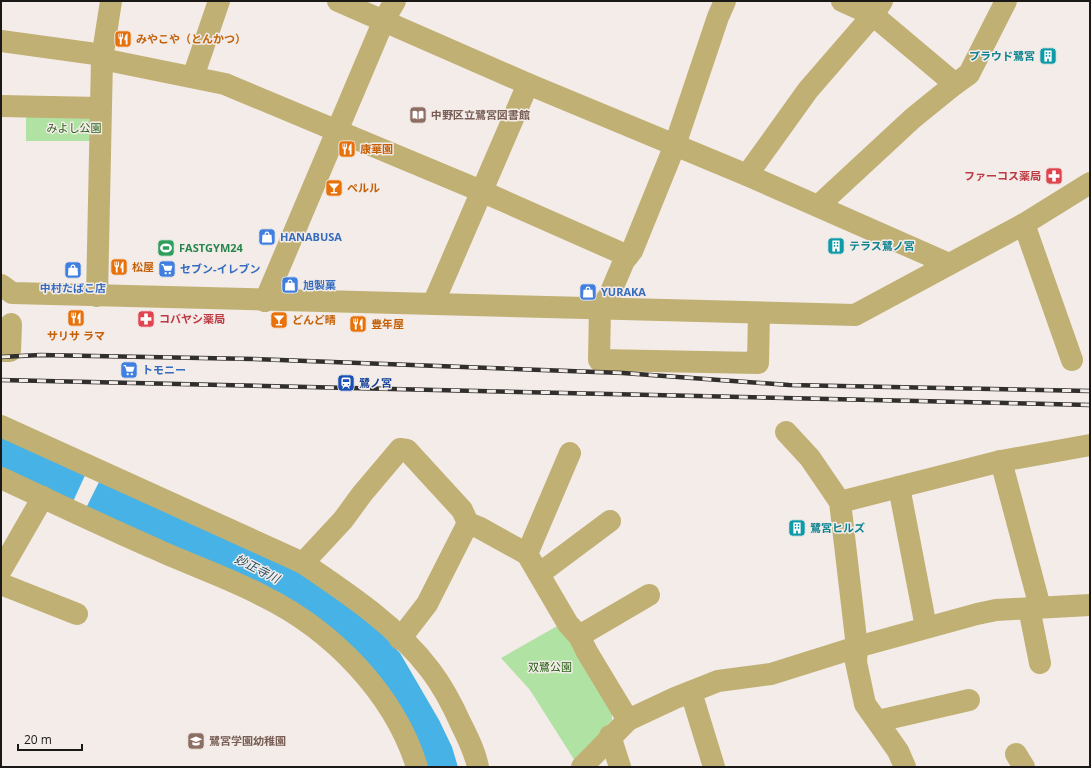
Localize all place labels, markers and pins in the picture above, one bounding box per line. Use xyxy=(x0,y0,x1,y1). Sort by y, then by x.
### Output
restaurant icon: みやこや（とんかつ） xyxy=(113,29,133,49)
place label: みやこや（とんかつ） xyxy=(136,31,246,46)
building icon: プラウド鷺宮 xyxy=(1038,46,1058,66)
place label: プラウド鷺宮 xyxy=(969,48,1035,63)
library icon: 中野区立鷺宮図書館 xyxy=(408,105,428,125)
place label: 中野区立鷺宮図書館 xyxy=(431,107,530,122)
restaurant icon: 康華園 xyxy=(337,139,357,159)
place label: 康華園 xyxy=(360,141,393,156)
pharmacy icon: ファーコス薬局 xyxy=(1044,166,1064,186)
place label: ファーコス薬局 xyxy=(964,168,1041,183)
bar icon: ペルル xyxy=(324,178,344,198)
place label: ペルル xyxy=(347,180,380,195)
shop icon: HANABUSA xyxy=(257,227,277,247)
place label: HANABUSA xyxy=(280,229,342,244)
building icon: テラス鷺ノ宮 xyxy=(826,236,846,256)
sports icon: FASTGYM24 xyxy=(156,238,176,258)
place label: テラス鷺ノ宮 xyxy=(849,238,915,253)
place label: FASTGYM24 xyxy=(179,240,244,255)
restaurant icon: 松屋 xyxy=(109,257,129,277)
place label: 松屋 xyxy=(132,259,154,274)
supermarket icon: セブン-イレブン xyxy=(157,259,177,279)
shop icon: 中村たばこ店 xyxy=(63,260,83,280)
place label: セブン-イレブン xyxy=(180,261,261,276)
shop icon: 旭製菓 xyxy=(280,275,300,295)
place label: 旭製菓 xyxy=(303,277,336,292)
place label: 中村たばこ店 xyxy=(40,280,106,295)
shop icon: YURAKA xyxy=(578,282,598,302)
place label: YURAKA xyxy=(601,284,646,299)
restaurant icon: サリサ ラマ xyxy=(66,308,86,328)
pharmacy icon: コバヤシ薬局 xyxy=(136,309,156,329)
bar icon: どんど晴 xyxy=(269,310,289,330)
place label: コバヤシ薬局 xyxy=(159,311,225,326)
place label: どんど晴 xyxy=(292,312,336,327)
restaurant icon: 豊年屋 xyxy=(348,314,368,334)
place label: 豊年屋 xyxy=(371,316,404,331)
place label: サリサ ラマ xyxy=(47,328,105,343)
supermarket icon: トモニー xyxy=(119,360,139,380)
place label: トモニー xyxy=(142,362,186,377)
station icon: 鷺ノ宮 xyxy=(336,373,356,393)
place label: 鷺ノ宮 xyxy=(359,375,392,390)
building icon: 鷺宮ヒルズ xyxy=(787,518,807,538)
place label: 鷺宮ヒルズ xyxy=(810,520,865,535)
school or university icon: 鷺宮学園幼稚園 xyxy=(186,731,206,751)
place label: 鷺宮学園幼稚園 xyxy=(209,733,286,748)

